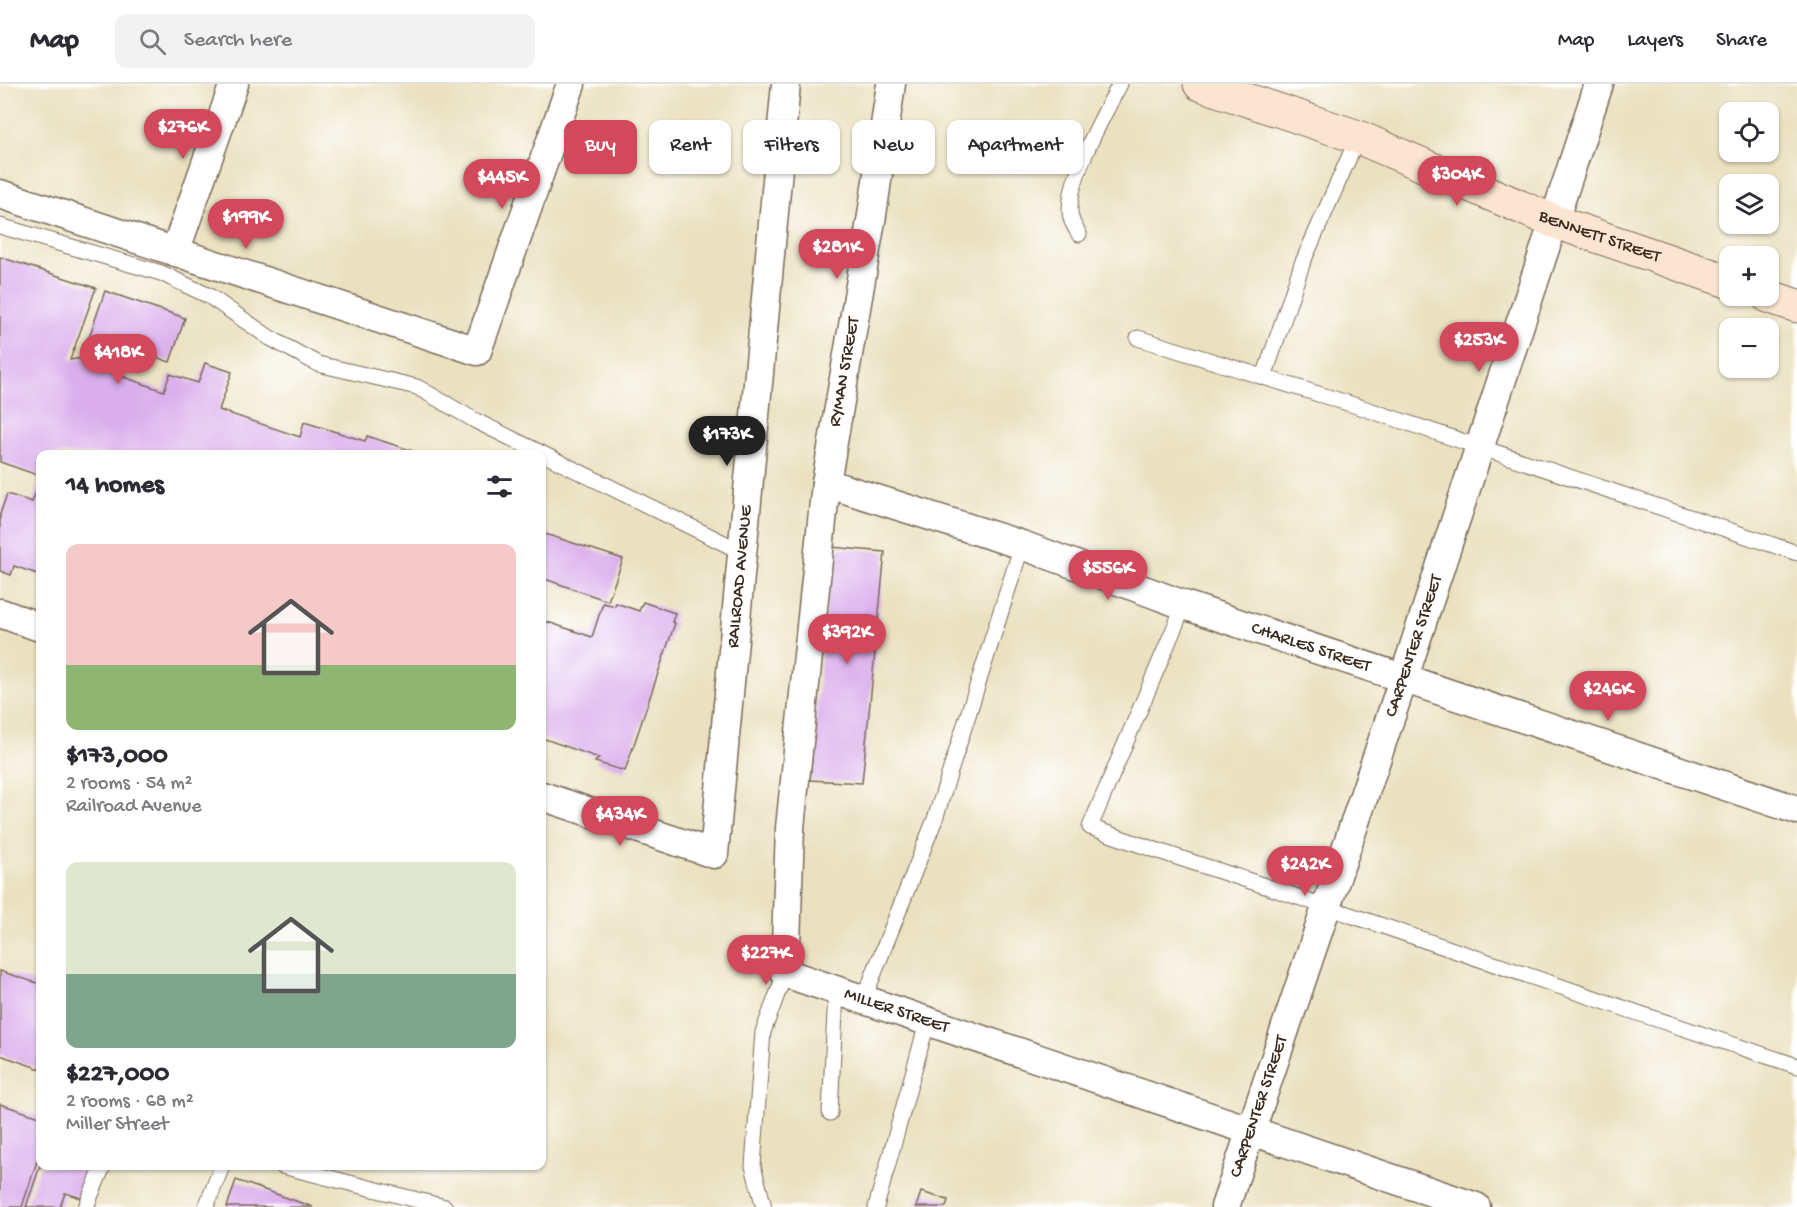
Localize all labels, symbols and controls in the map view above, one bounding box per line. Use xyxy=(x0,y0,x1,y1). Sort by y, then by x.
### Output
search box xyxy=(115,14,535,68)
text: Map xyxy=(30,25,79,58)
icon: search xyxy=(136,25,169,58)
text: Search here xyxy=(184,28,292,54)
text: Map xyxy=(1558,29,1594,54)
text: Layers xyxy=(1627,29,1683,54)
text: Share xyxy=(1716,29,1767,54)
map controls xyxy=(1719,102,1779,378)
button: locate xyxy=(1719,102,1779,162)
pin: $276K xyxy=(141,109,225,160)
text: $276K xyxy=(158,117,208,140)
chip: Buy xyxy=(564,120,637,174)
chip: Rent xyxy=(649,120,731,174)
chip: Filters xyxy=(743,120,840,174)
chip: New xyxy=(852,120,935,174)
chip: Apartment xyxy=(947,120,1083,174)
pin: $304K xyxy=(1415,156,1499,207)
pin: $445K xyxy=(460,159,544,210)
text: $304K xyxy=(1431,164,1483,187)
text: $445K xyxy=(477,167,527,190)
button: layers xyxy=(1719,174,1779,234)
pin: $199K xyxy=(204,199,288,250)
street label: BENNETT STREET xyxy=(1534,205,1664,268)
text: $199K xyxy=(222,207,270,230)
pin: $281K xyxy=(795,229,879,280)
text: $281K xyxy=(813,237,861,260)
button: + xyxy=(1719,246,1779,306)
street label: RYMAN STREET xyxy=(825,314,865,428)
button: − xyxy=(1719,318,1779,378)
pin: $253K xyxy=(1437,322,1521,373)
text: $253K xyxy=(1454,330,1504,353)
pin: $418K xyxy=(76,334,160,385)
text: $418K xyxy=(94,342,142,365)
pin: $173K xyxy=(685,416,769,467)
text: $173K xyxy=(703,424,751,447)
icon: filters xyxy=(483,470,516,503)
text: 14 homes xyxy=(66,471,164,502)
street label: RAILROAD AVENUE xyxy=(723,504,757,649)
pin: $556K xyxy=(1066,550,1150,601)
text: $556K xyxy=(1082,558,1134,581)
street label: CARPENTER STREET xyxy=(1381,571,1448,720)
icon: home xyxy=(237,583,345,691)
pin: $392K xyxy=(805,614,889,665)
street label: CHARLES STREET xyxy=(1248,618,1374,677)
text: $392K xyxy=(822,622,872,645)
pin: $246K xyxy=(1566,671,1650,722)
text: $246K xyxy=(1583,679,1633,702)
text: $173,000 xyxy=(66,742,168,773)
text: 2 rooms · 54 m² xyxy=(66,773,193,796)
text: Railroad Avenue xyxy=(66,796,202,819)
pin: $434K xyxy=(578,796,662,847)
text: $434K xyxy=(595,804,645,827)
pin: $242K xyxy=(1263,846,1347,897)
text: $242K xyxy=(1280,854,1330,877)
icon: home xyxy=(237,901,345,1009)
pin: $227K xyxy=(724,935,808,986)
text: $227K xyxy=(741,943,791,966)
street label: MILLER STREET xyxy=(842,983,953,1039)
street label: CARPENTER STREET xyxy=(1225,1032,1293,1180)
text: $227,000 xyxy=(66,1060,169,1091)
text: 2 rooms · 68 m² xyxy=(66,1091,194,1114)
text: Miller Street xyxy=(66,1114,169,1137)

